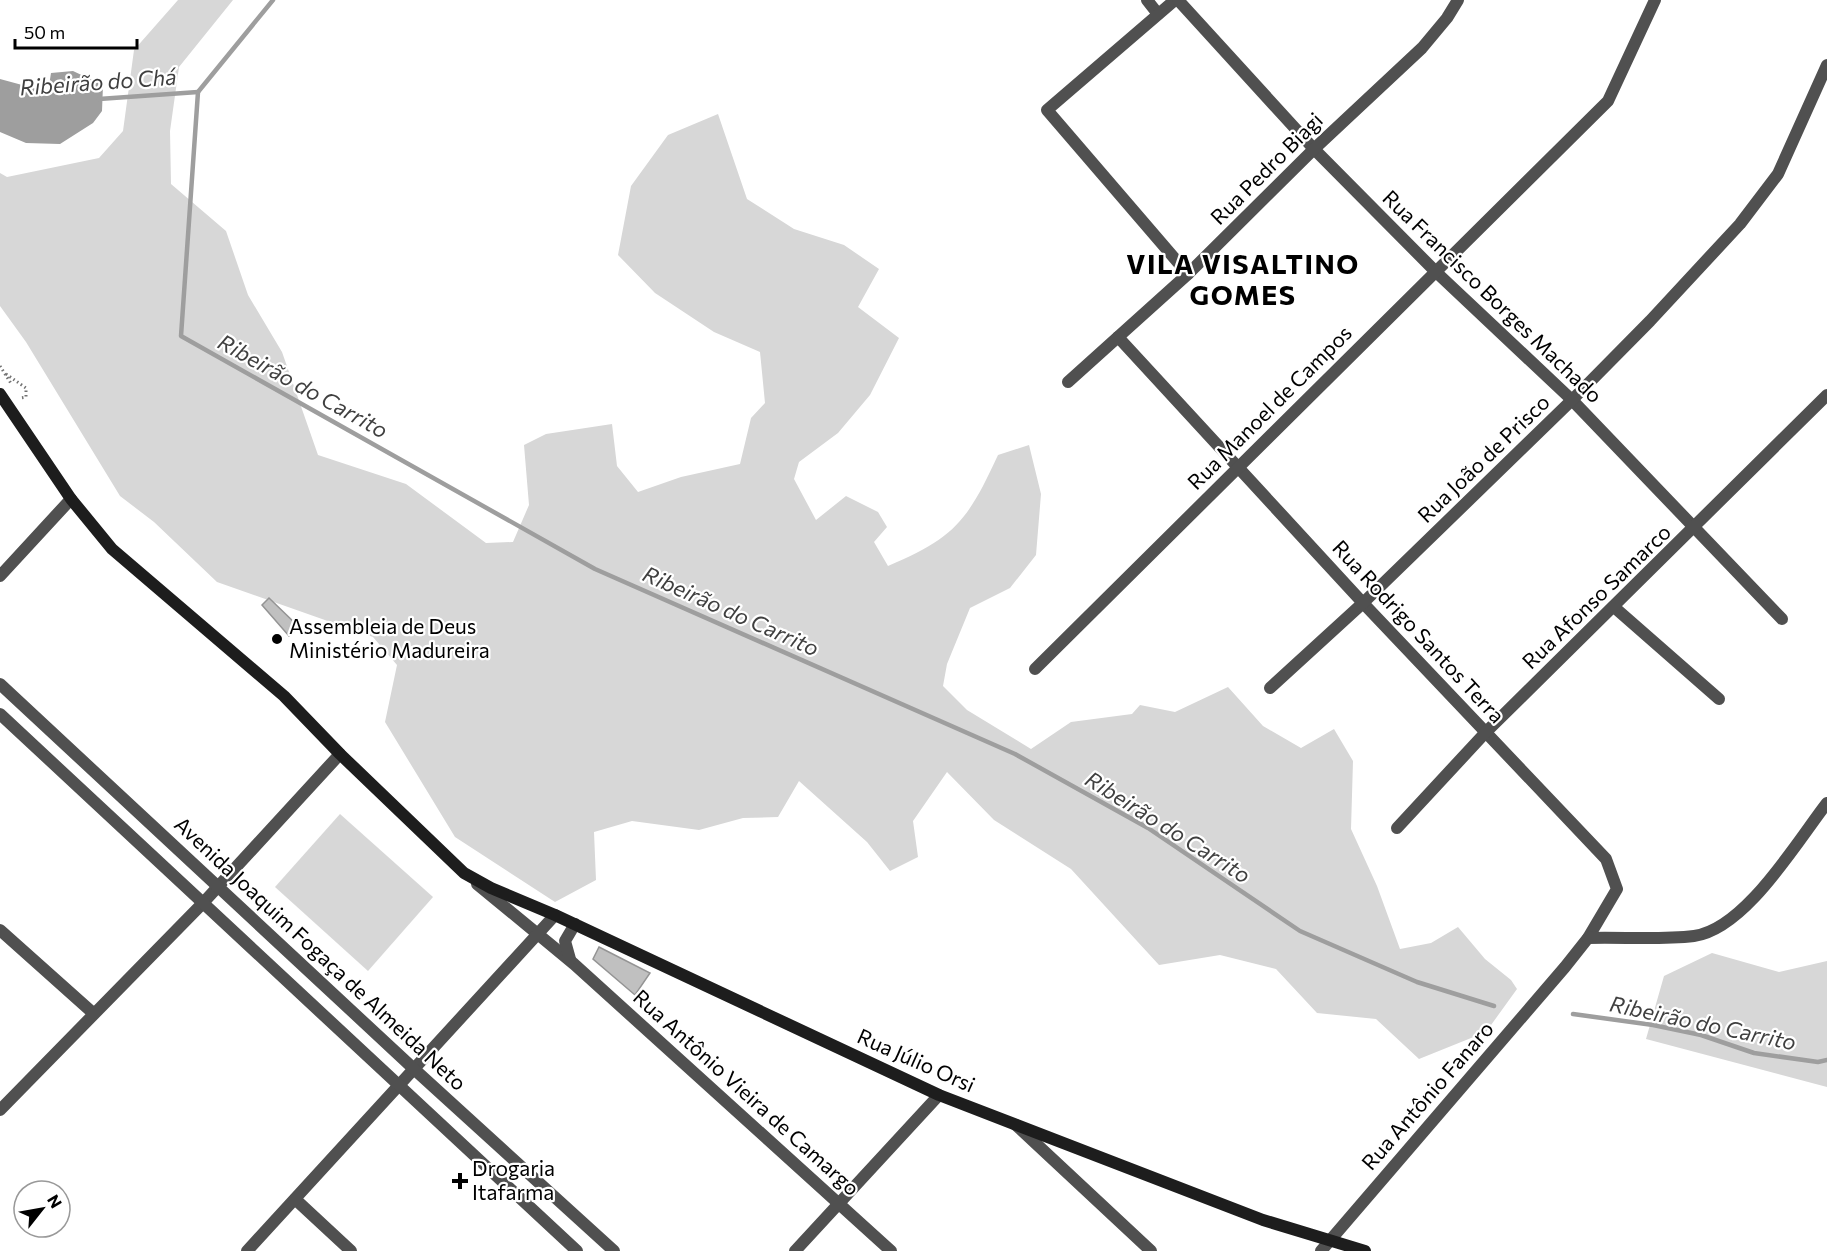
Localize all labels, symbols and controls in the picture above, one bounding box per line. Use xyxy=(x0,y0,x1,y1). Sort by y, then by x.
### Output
scale bar xyxy=(15,12,136,50)
text: 50 m xyxy=(24,21,65,43)
water label: Ribeirão do Chá xyxy=(19,63,178,100)
street label: Rua Pedro Biagi xyxy=(1205,107,1327,229)
street label: Rua Francisco Borges Machado xyxy=(1378,184,1608,407)
district label: VILA VISALTINO GOMES xyxy=(1126,247,1360,311)
street label: Rua Manoel de Campos xyxy=(1182,320,1356,494)
water label: Ribeirão do Carrito xyxy=(214,328,393,443)
street label: Rua João de Prisco xyxy=(1412,389,1554,527)
street label: Rua Afonso Samarco xyxy=(1516,519,1675,673)
street label: Rua Rodrigo Santos Terra xyxy=(1328,535,1510,727)
water label: Ribeirão do Carrito xyxy=(639,560,823,661)
place label: Assembleia de Deus Ministério Madureira xyxy=(289,613,490,662)
marker: Assembleia de Deus Ministério Madureira xyxy=(270,632,284,646)
water label: Ribeirão do Carrito xyxy=(1081,765,1256,888)
street label: Avenida Joaquim Fogaça de Almeida Neto xyxy=(170,811,472,1095)
street label: Rua Antônio Vieira de Camargo xyxy=(629,984,865,1200)
water label: Ribeirão do Carrito xyxy=(1607,990,1799,1055)
street label: Rua Antônio Fanaro xyxy=(1356,1016,1498,1174)
street label: Rua Júlio Orsi xyxy=(854,1023,979,1097)
place label: Drogaria Itafarma xyxy=(472,1155,555,1204)
marker: Drogaria Itafarma xyxy=(453,1174,467,1188)
north arrow xyxy=(12,1179,72,1239)
text: N xyxy=(44,1191,67,1211)

